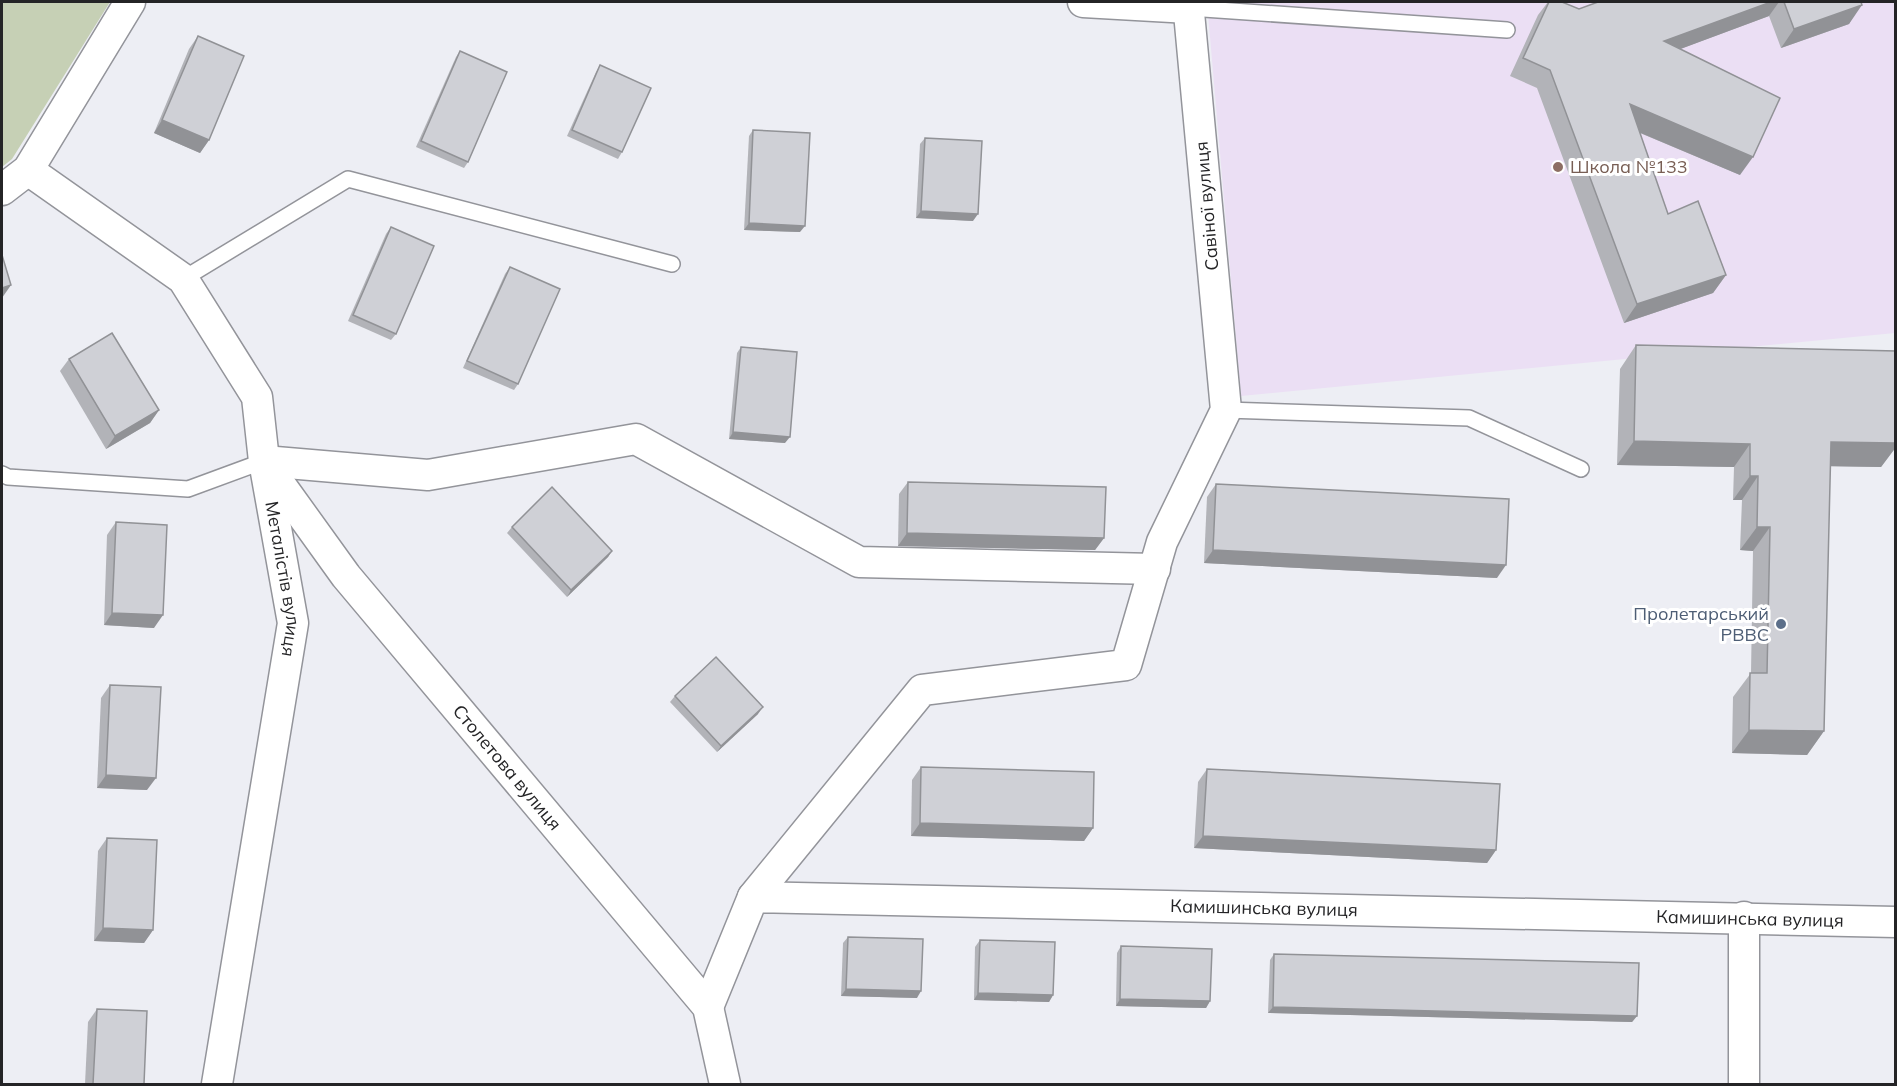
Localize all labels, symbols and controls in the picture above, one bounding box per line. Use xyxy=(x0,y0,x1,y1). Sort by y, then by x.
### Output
street label: Савіної вулиця xyxy=(1189,141,1224,272)
place label: Школа №133 xyxy=(1570,155,1688,178)
marker: Школа №133 xyxy=(1551,160,1565,174)
street label: Металістів вулиця xyxy=(260,499,305,659)
place label: Пролетарський РВВС xyxy=(1633,602,1769,646)
marker: Пролетарський РВВС xyxy=(1774,617,1788,631)
street label: Столетова вулиця xyxy=(448,700,567,835)
street label: Камишинська вулиця xyxy=(1170,894,1358,921)
street label: Камишинська вулиця xyxy=(1656,905,1844,932)

